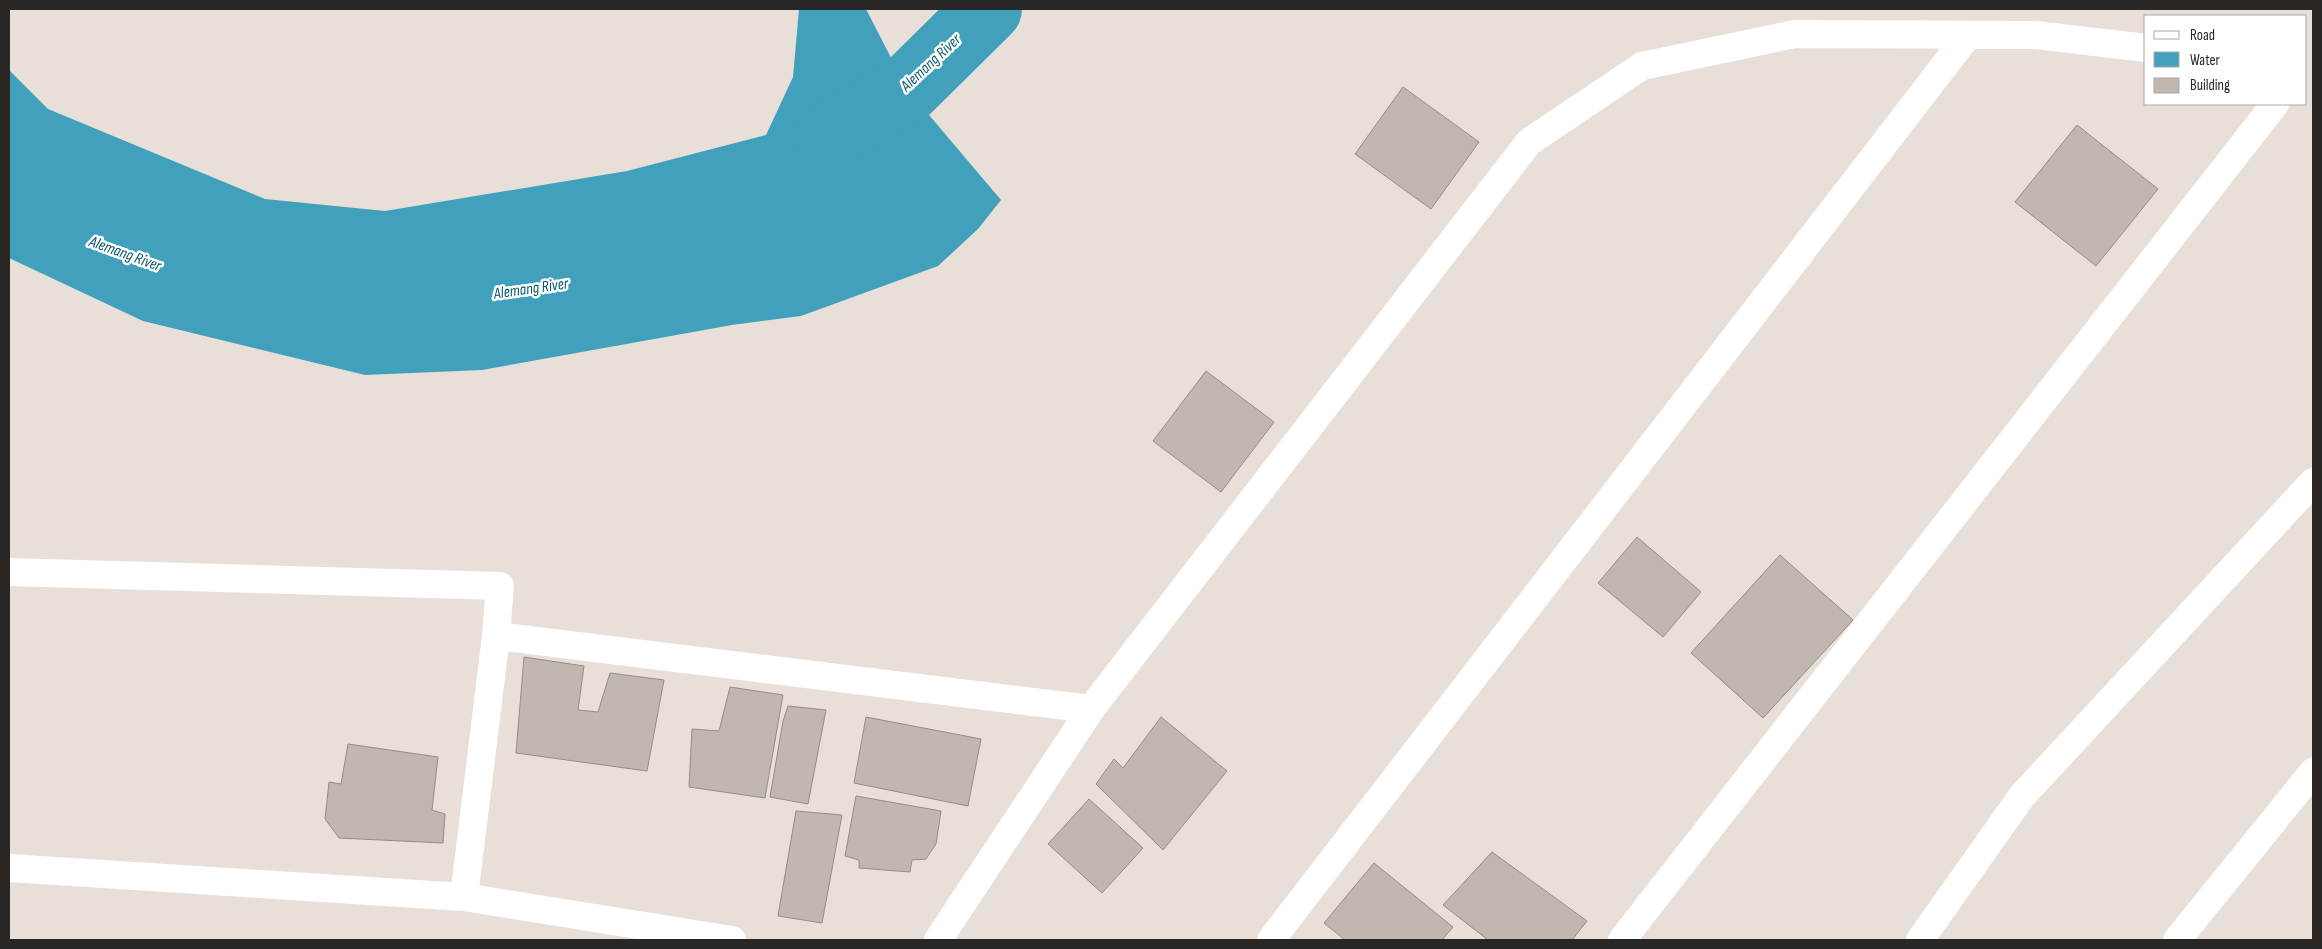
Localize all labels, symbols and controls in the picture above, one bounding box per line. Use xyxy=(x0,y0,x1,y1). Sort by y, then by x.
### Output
legend xyxy=(2144,15,2307,105)
text: Road xyxy=(2190,26,2215,45)
water label: Alemang River xyxy=(896,30,965,96)
text: Water xyxy=(2190,51,2221,70)
text: Building xyxy=(2190,76,2230,95)
water label: Alemang River xyxy=(86,232,164,276)
water label: Alemang River xyxy=(491,274,570,304)

